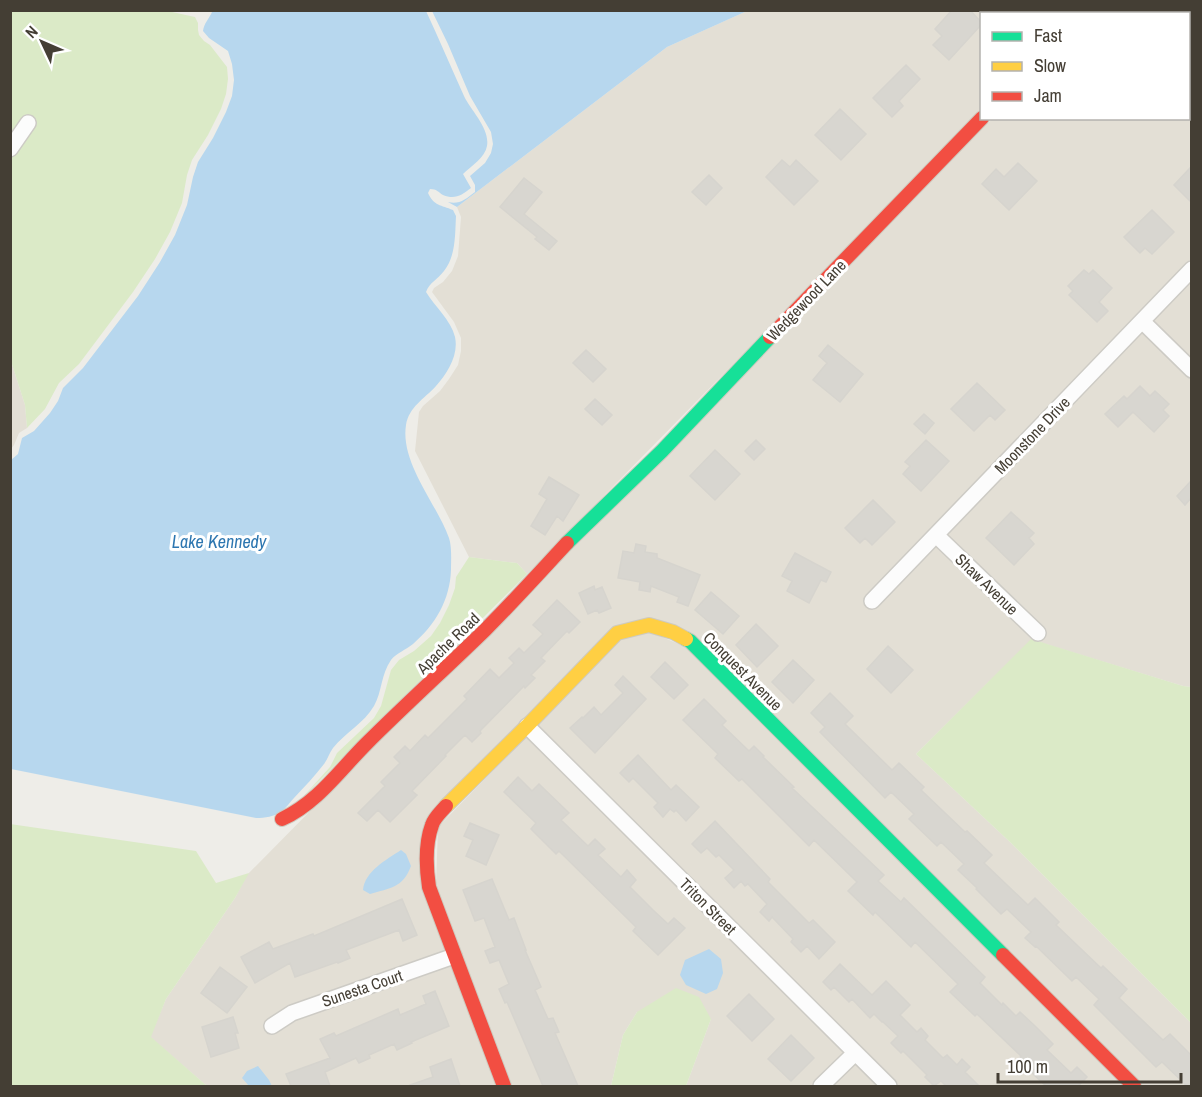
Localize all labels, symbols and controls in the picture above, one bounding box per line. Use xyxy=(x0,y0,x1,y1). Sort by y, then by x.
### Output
north arrow xyxy=(12,12,72,72)
legend xyxy=(980,12,1190,120)
text: N xyxy=(20,21,42,43)
text: Fast xyxy=(1034,23,1062,48)
text: Slow xyxy=(1034,53,1066,78)
text: Jam xyxy=(1034,83,1062,108)
street label: Wedgewood Lane xyxy=(761,254,851,346)
street label: Moonstone Drive xyxy=(989,391,1075,479)
water label: Lake Kennedy xyxy=(172,529,268,554)
street label: Shaw Avenue xyxy=(951,548,1023,620)
street label: Apache Road xyxy=(411,607,484,679)
street label: Conquest Avenue xyxy=(699,627,787,715)
street label: Triton Street xyxy=(675,873,742,940)
street label: Sunesta Court xyxy=(319,964,406,1012)
scale bar xyxy=(998,1046,1181,1084)
text: 100 m xyxy=(1007,1054,1048,1079)

